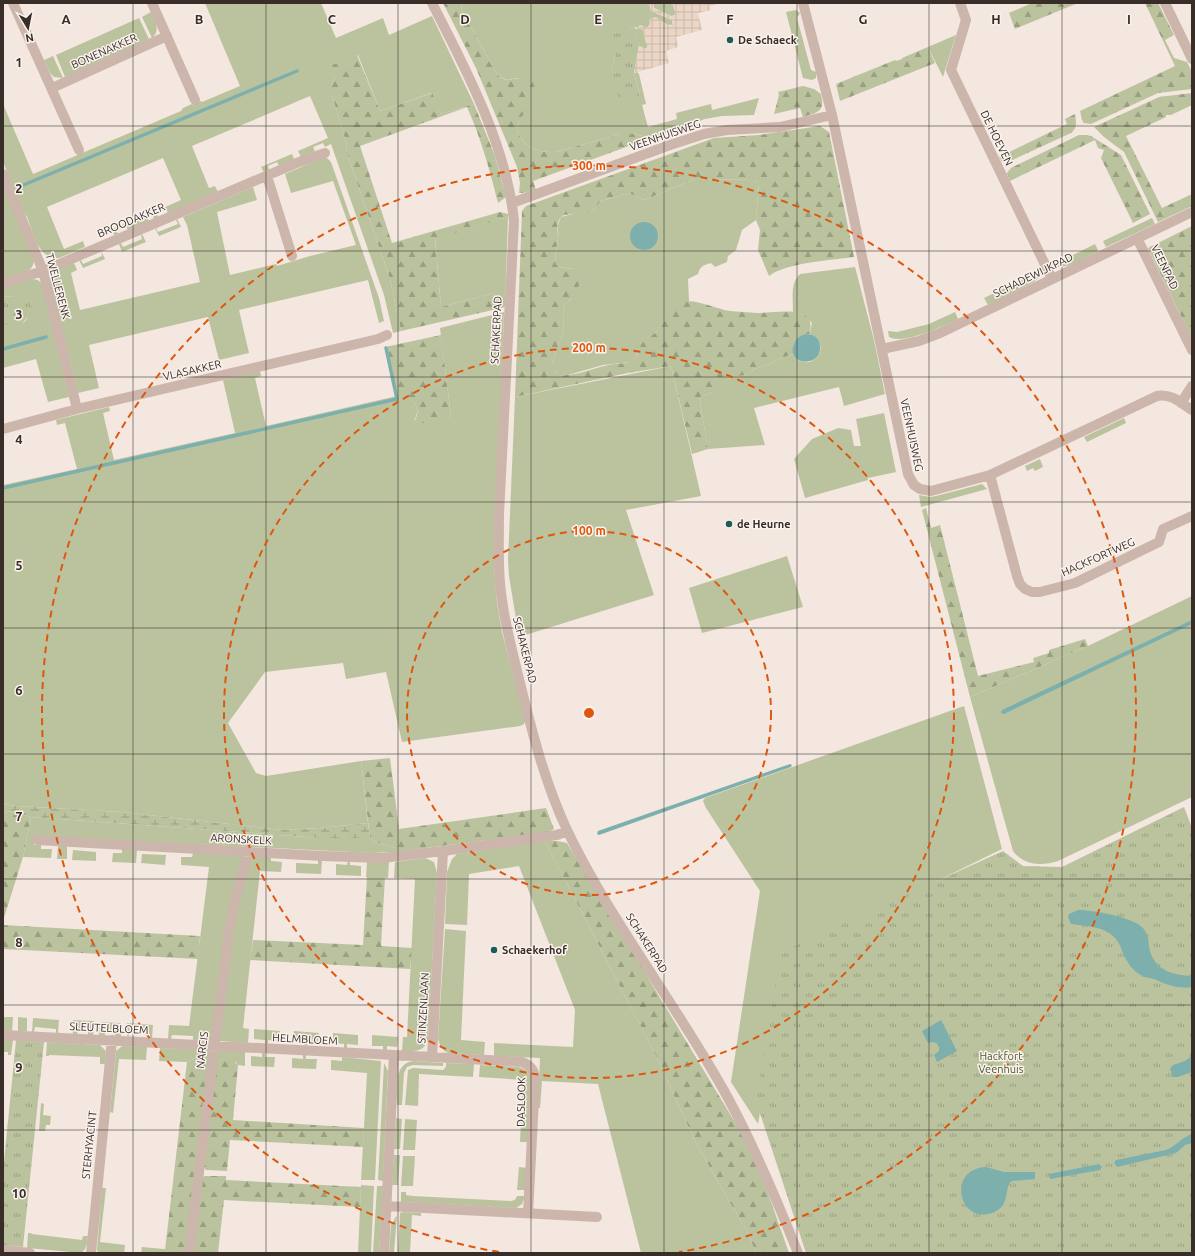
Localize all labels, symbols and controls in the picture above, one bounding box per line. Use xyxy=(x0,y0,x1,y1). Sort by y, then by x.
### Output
north arrow xyxy=(8,8,48,48)
text: A xyxy=(61,12,71,26)
text: B xyxy=(195,12,204,26)
text: C xyxy=(328,12,337,26)
text: D xyxy=(460,12,470,26)
text: E xyxy=(594,12,602,26)
text: F xyxy=(726,12,734,26)
text: G xyxy=(859,12,868,26)
text: H xyxy=(991,12,1001,26)
text: I xyxy=(1127,12,1131,26)
text: N xyxy=(25,31,35,44)
street label: BONENAKKER xyxy=(69,31,139,71)
place label: De Schaeck xyxy=(738,34,798,46)
marker: De Schaeck xyxy=(725,35,735,45)
text: 1 xyxy=(15,55,23,69)
street label: DE HOEVEN xyxy=(978,108,1016,168)
street label: VEENHUISWEG xyxy=(628,117,702,153)
text: 300 m xyxy=(572,159,606,172)
text: 2 xyxy=(15,181,23,195)
street label: BROODAKKER xyxy=(95,200,167,240)
street label: VEENPAD xyxy=(1149,243,1181,292)
street label: SCHADEWIJKPAD xyxy=(991,250,1075,300)
street label: TWELLERENK xyxy=(43,252,73,320)
street label: SCHAKERPAD xyxy=(488,295,504,364)
text: 3 xyxy=(15,307,23,321)
text: 200 m xyxy=(572,341,606,354)
street label: VLASAKKER xyxy=(162,357,222,383)
street label: VEENHUISWEG xyxy=(898,397,926,473)
text: 4 xyxy=(15,432,23,446)
place label: de Heurne xyxy=(737,518,791,530)
marker: de Heurne xyxy=(724,519,734,529)
text: 100 m xyxy=(572,524,606,537)
street label: HACKFORTWEG xyxy=(1059,535,1137,579)
text: 5 xyxy=(15,558,23,572)
street label: SCHAKERPAD xyxy=(511,616,539,685)
text: 6 xyxy=(15,683,23,697)
centre of rings xyxy=(582,706,596,720)
text: 7 xyxy=(15,809,23,823)
street label: ARONSKELK xyxy=(210,831,272,847)
street label: SCHAKERPAD xyxy=(624,911,670,975)
text: 8 xyxy=(15,935,23,949)
place label: Schaekerhof xyxy=(502,944,567,956)
marker: Schaekerhof xyxy=(489,945,499,955)
street label: STINZENLAAN xyxy=(415,972,431,1044)
street label: SLEUTELBLOEM xyxy=(69,1020,149,1036)
street label: NARCIS xyxy=(194,1031,210,1069)
street label: HELMBLOEM xyxy=(272,1031,338,1047)
park label: Hackfort Veenhuis xyxy=(978,1050,1024,1075)
text: 9 xyxy=(15,1060,23,1074)
street label: DASLOOK xyxy=(515,1077,527,1127)
street label: STERHYACINT xyxy=(79,1110,99,1180)
text: 10 xyxy=(12,1186,26,1200)

